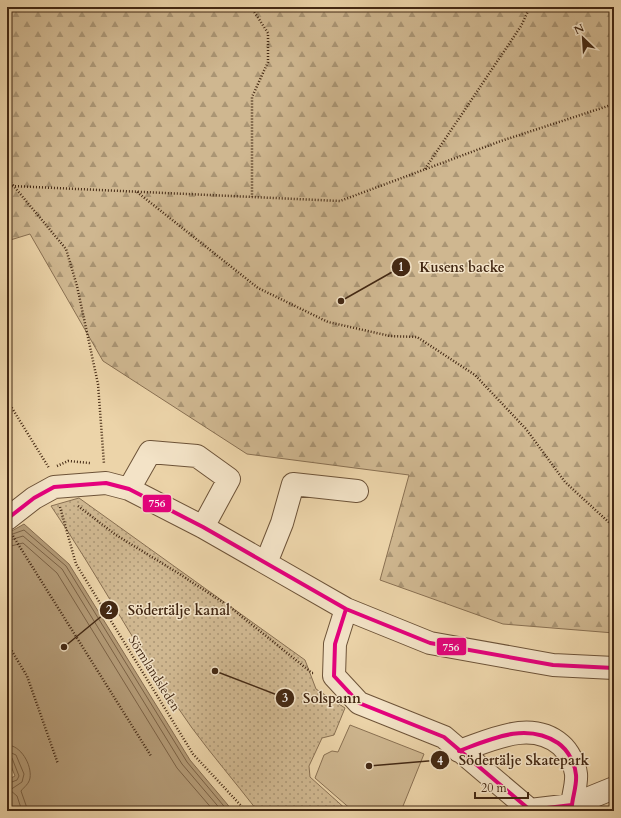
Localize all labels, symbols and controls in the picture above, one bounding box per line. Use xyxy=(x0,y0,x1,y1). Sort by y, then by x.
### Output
north arrow xyxy=(563,18,603,58)
text: N xyxy=(571,20,587,38)
callout: Kusens backe xyxy=(391,254,513,280)
text: Kusens backe xyxy=(419,258,505,277)
text: 1 xyxy=(398,259,404,275)
line badge: 756 xyxy=(142,494,172,513)
text: 756 xyxy=(149,496,166,511)
callout: Södertälje kanal xyxy=(99,597,238,623)
text: Södertälje kanal xyxy=(128,601,230,620)
text: 2 xyxy=(106,602,112,618)
street label: Sörmlandsleden xyxy=(124,632,185,715)
line badge: 756 xyxy=(436,637,467,656)
text: 756 xyxy=(443,640,460,655)
callout: Solspann xyxy=(275,685,368,711)
text: Solspann xyxy=(303,689,361,708)
text: 3 xyxy=(282,690,288,706)
callout: Södertälje Skatepark xyxy=(430,747,597,773)
text: Södertälje Skatepark xyxy=(459,751,590,770)
text: 4 xyxy=(437,753,443,769)
scale bar xyxy=(475,774,528,800)
text: 20 m xyxy=(481,780,508,796)

